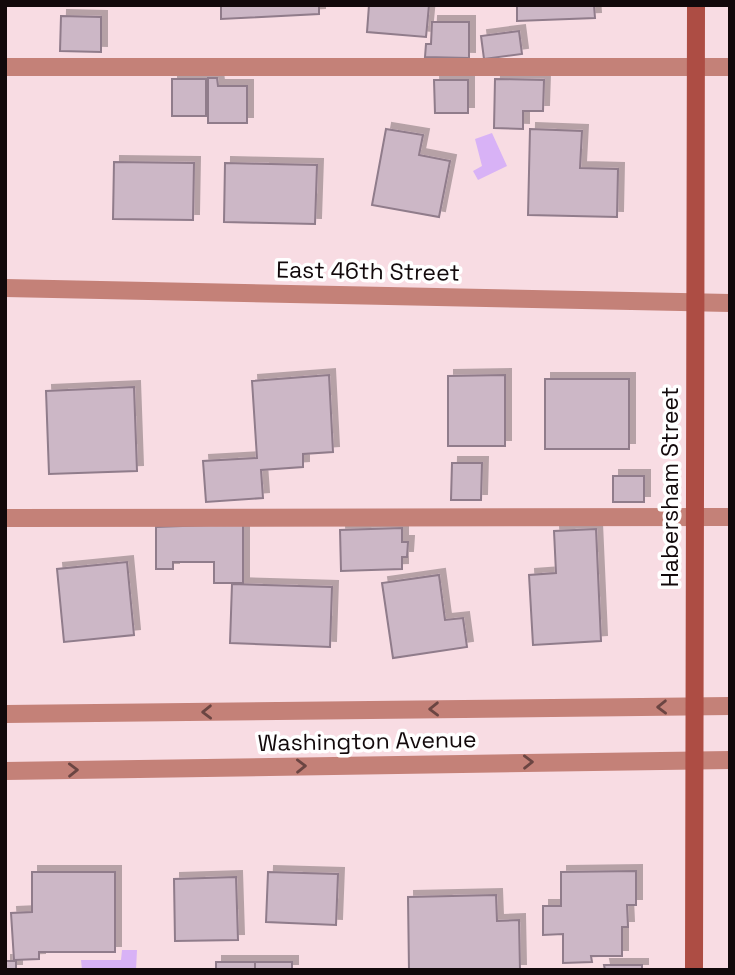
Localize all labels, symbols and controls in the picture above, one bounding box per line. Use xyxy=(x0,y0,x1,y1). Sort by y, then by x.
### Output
street label: East 46th Street xyxy=(276,254,460,288)
street label: Habersham Street xyxy=(655,387,685,587)
one-way arrow xyxy=(656,699,667,714)
one-way arrow xyxy=(428,701,439,717)
one-way arrow xyxy=(201,704,211,720)
street label: Washington Avenue xyxy=(257,724,477,758)
one-way arrow xyxy=(524,754,534,770)
one-way arrow xyxy=(296,758,307,774)
one-way arrow xyxy=(69,762,79,778)

